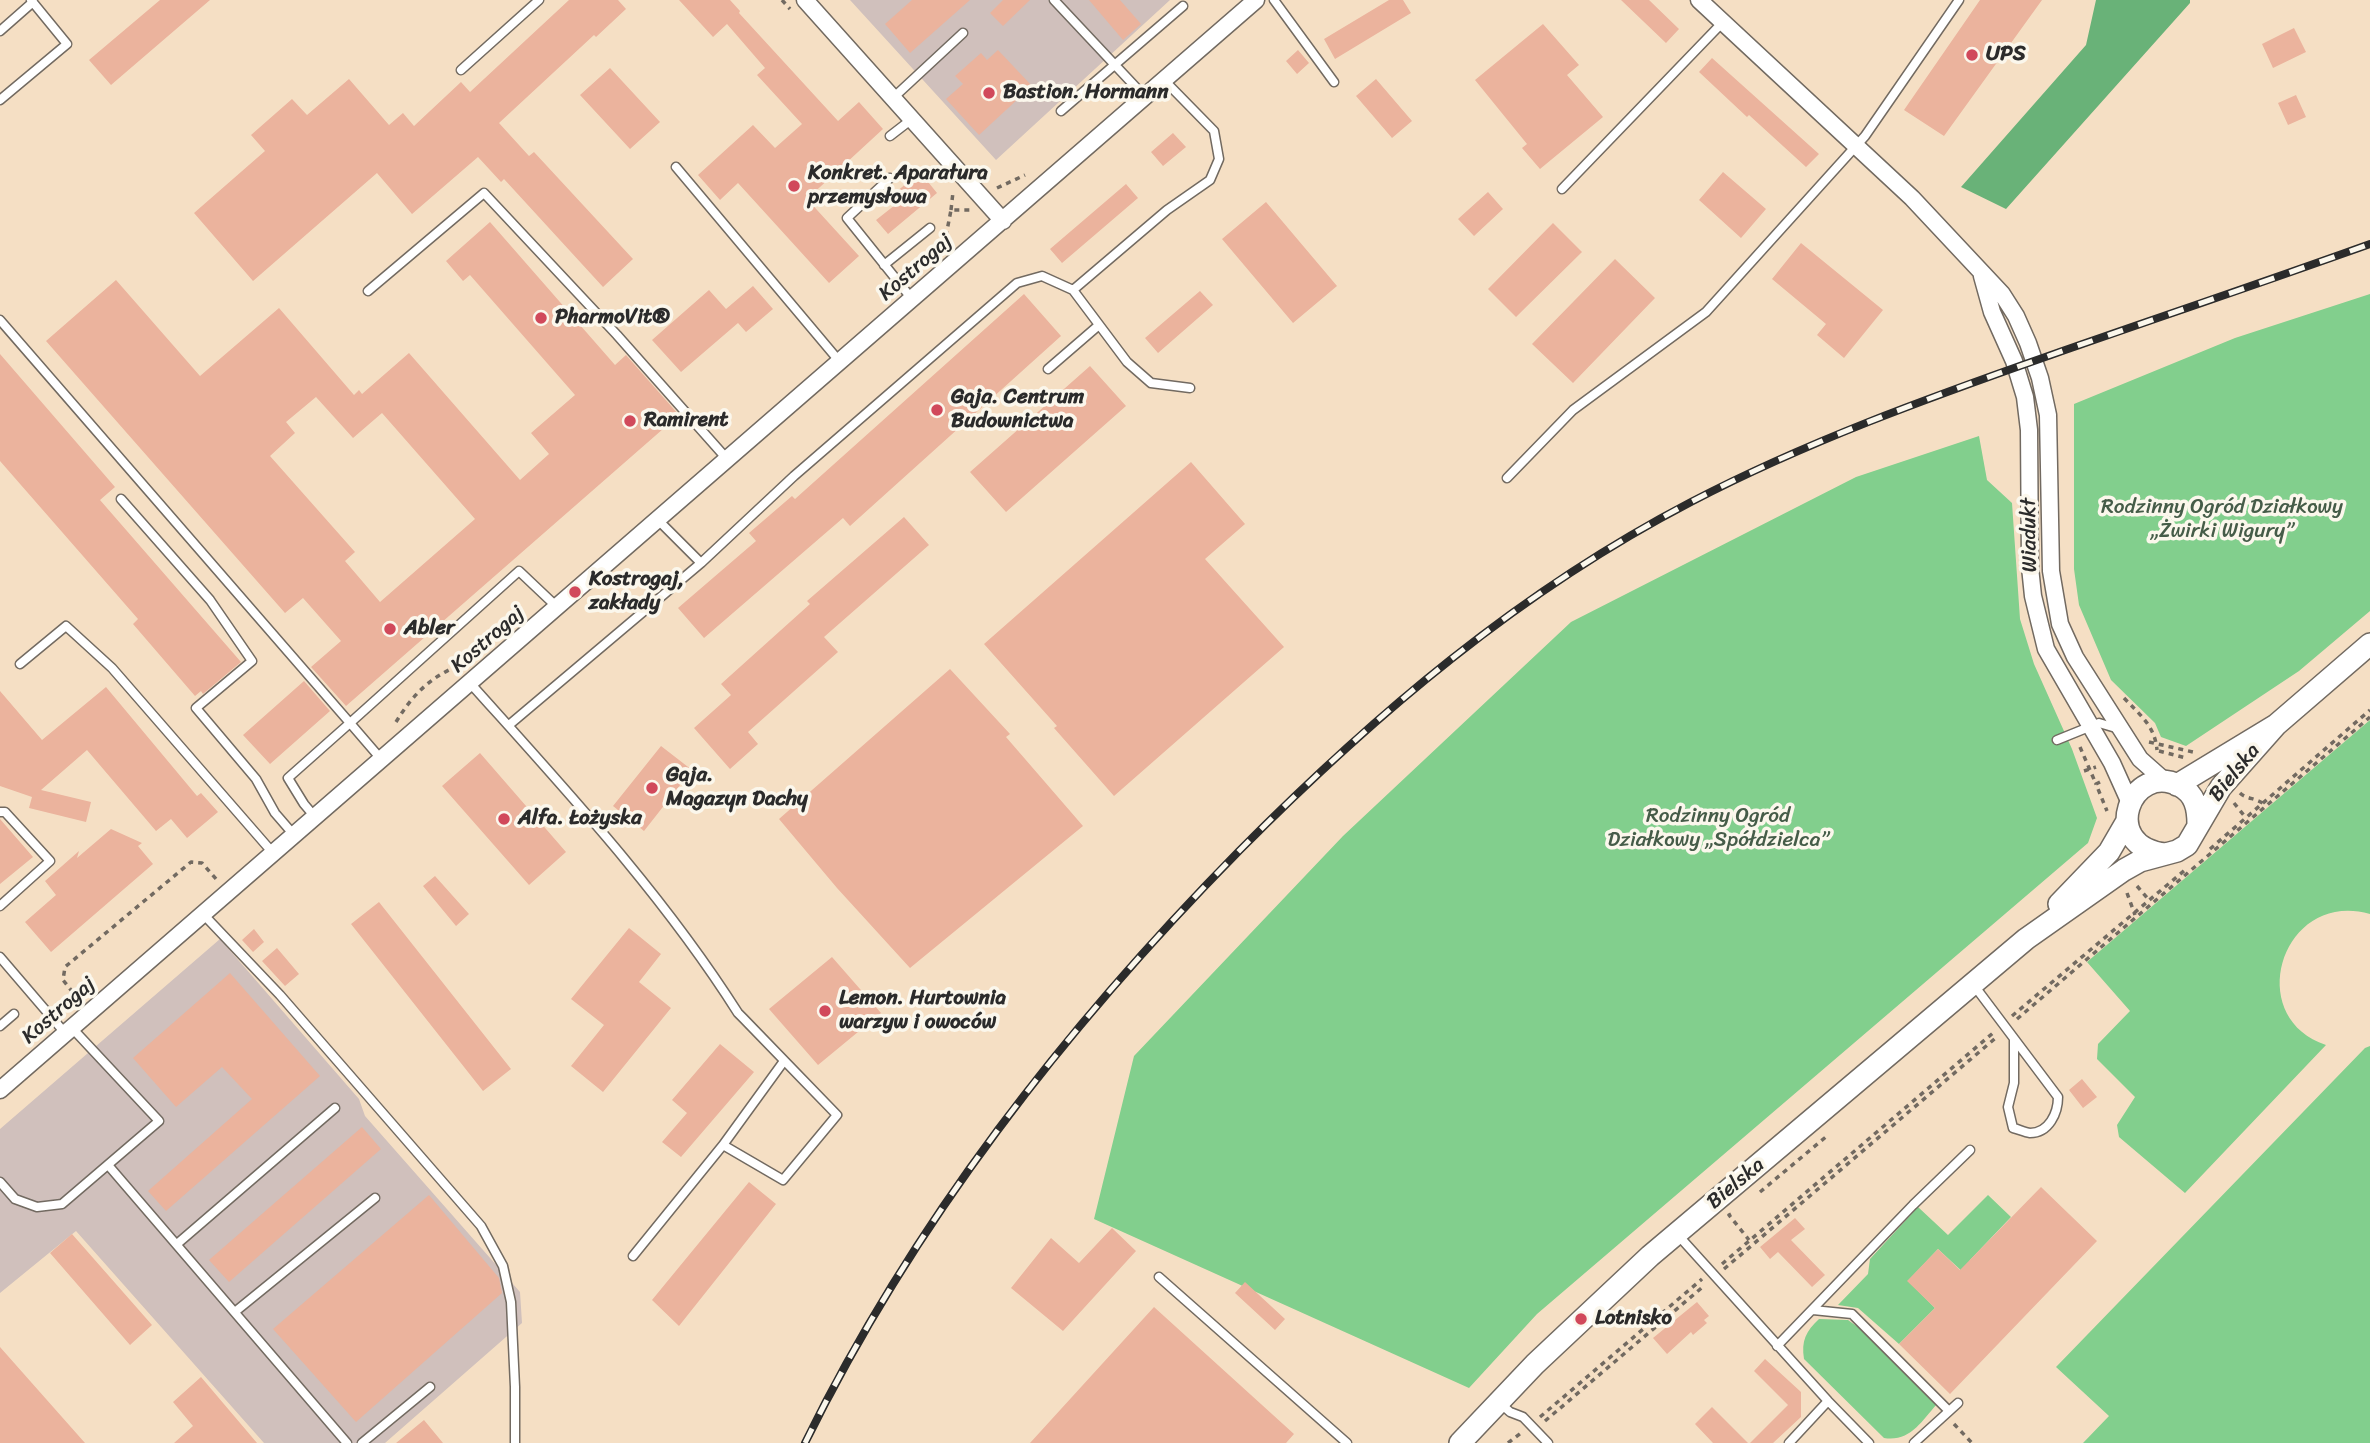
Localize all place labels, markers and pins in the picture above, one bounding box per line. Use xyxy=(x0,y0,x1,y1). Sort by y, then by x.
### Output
place label: UPS xyxy=(1986,42,2026,68)
marker: UPS xyxy=(1964,47,1980,63)
place label: Bastion. Hormann xyxy=(1003,80,1169,106)
marker: Bastion. Hormann xyxy=(981,85,997,101)
place label: Konkret. Aparatura przemysłowa xyxy=(808,161,988,211)
marker: Konkret. Aparatura przemysłowa xyxy=(786,178,802,194)
place label: PharmoVit® xyxy=(555,305,670,331)
marker: PharmoVit® xyxy=(533,310,549,326)
place label: Gaja. Centrum Budownictwa xyxy=(951,385,1084,435)
marker: Gaja. Centrum Budownictwa xyxy=(929,402,945,418)
place label: Ramirent xyxy=(644,408,729,434)
marker: Ramirent xyxy=(622,413,638,429)
place label: Kostrogaj, zakłady xyxy=(589,567,684,617)
marker: Kostrogaj, zakłady xyxy=(567,584,583,600)
place label: Abler xyxy=(404,616,455,642)
marker: Abler xyxy=(382,621,398,637)
place label: Gaja. Magazyn Dachy xyxy=(666,763,808,813)
marker: Gaja. Magazyn Dachy xyxy=(644,780,660,796)
place label: Alfa. Łożyska xyxy=(518,806,642,832)
marker: Alfa. Łożyska xyxy=(496,811,512,827)
place label: Lemon. Hurtownia warzyw i owoców xyxy=(839,986,1006,1036)
marker: Lemon. Hurtownia warzyw i owoców xyxy=(817,1003,833,1019)
place label: Lotnisko xyxy=(1595,1306,1672,1332)
marker: Lotnisko xyxy=(1573,1311,1589,1327)

